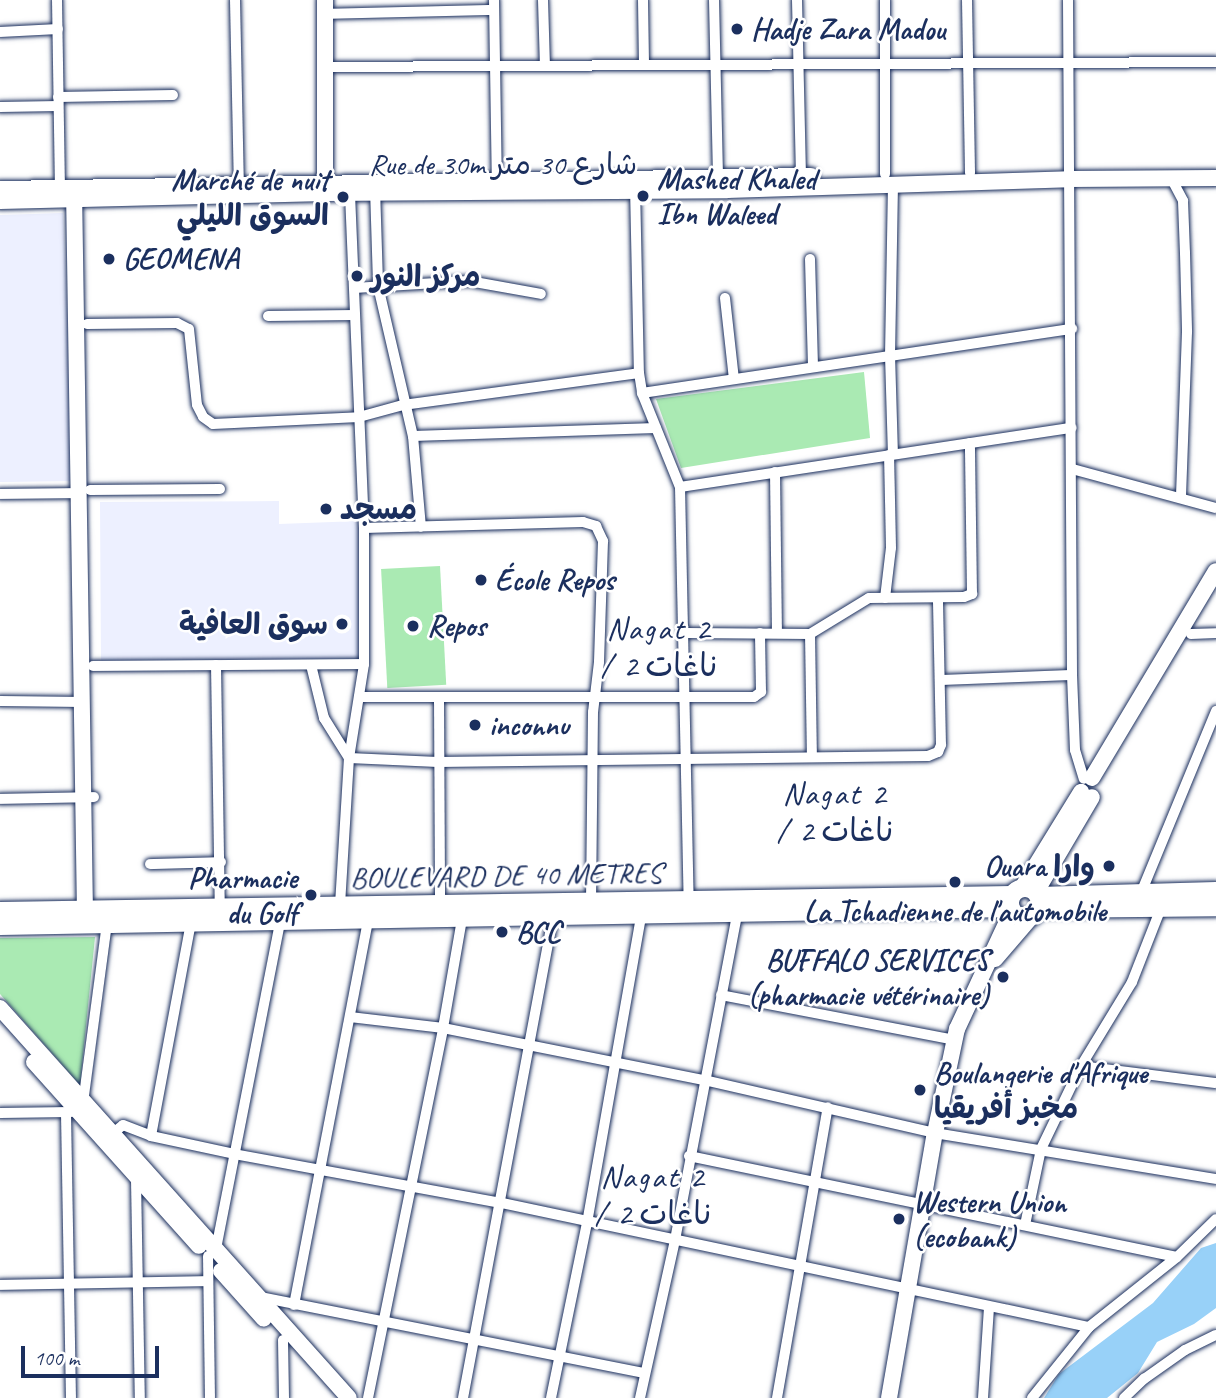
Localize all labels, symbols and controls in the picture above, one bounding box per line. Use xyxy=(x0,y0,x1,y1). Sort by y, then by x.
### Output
place label: Hadje Zara Madou xyxy=(751,11,945,47)
marker: Hadje Zara Madou xyxy=(729,21,745,37)
street label: Rue de 30m شارع 30 متر xyxy=(369,146,637,182)
place label: Mashed Khaled Ibn Waleed xyxy=(657,161,817,232)
place label: Marché de nuit السوق الليلي xyxy=(172,162,329,232)
marker: Mashed Khaled Ibn Waleed xyxy=(635,188,651,204)
marker: Marché de nuit السوق الليلي xyxy=(335,189,351,205)
place label: GEOMENA xyxy=(123,241,239,277)
marker: GEOMENA xyxy=(101,251,117,267)
place label: مركز النور xyxy=(371,258,480,294)
marker: مركز النور xyxy=(349,268,365,284)
place label: مسجد xyxy=(340,491,417,527)
marker: مسجد xyxy=(318,501,334,517)
place label: École Repos xyxy=(495,562,615,598)
marker: École Repos xyxy=(473,572,489,588)
place label: سوق العافية xyxy=(179,606,328,642)
place label: Repos xyxy=(427,608,486,644)
district label: Nagat 2 / ناغات 2 xyxy=(603,611,715,686)
marker: سوق العافية xyxy=(334,616,350,632)
marker: Repos xyxy=(405,618,421,634)
place label: inconnu xyxy=(489,707,569,743)
marker: inconnu xyxy=(467,717,483,733)
district label: Nagat 2 / ناغات 2 xyxy=(779,776,891,851)
place label: Ouara وارا xyxy=(984,848,1095,884)
street label: BOULEVARD DE 40 METRES xyxy=(350,854,662,896)
marker: Ouara وارا xyxy=(1101,858,1117,874)
place label: Pharmacie du Golf xyxy=(188,860,297,930)
marker: La Tchadienne de l'automobile xyxy=(947,874,963,890)
marker: Pharmacie du Golf xyxy=(303,887,319,903)
place label: La Tchadienne de l'automobile xyxy=(804,893,1106,929)
place label: BCC xyxy=(516,914,561,950)
marker: BCC xyxy=(494,924,510,940)
place label: BUFFALO SERVICES (pharmacie vétérinaire) xyxy=(748,942,989,1012)
marker: BUFFALO SERVICES (pharmacie vétérinaire) xyxy=(995,969,1011,985)
place label: Boulangerie d'Afrique مخبز أفريقيا xyxy=(934,1055,1147,1126)
marker: Boulangerie d'Afrique مخبز أفريقيا xyxy=(912,1082,928,1098)
district label: Nagat 2 / ناغات 2 xyxy=(597,1159,709,1234)
place label: Western Union (ecobank) xyxy=(913,1184,1066,1254)
marker: Western Union (ecobank) xyxy=(891,1211,907,1227)
scale bar xyxy=(24,1332,163,1376)
text: 100 m xyxy=(34,1345,79,1371)

